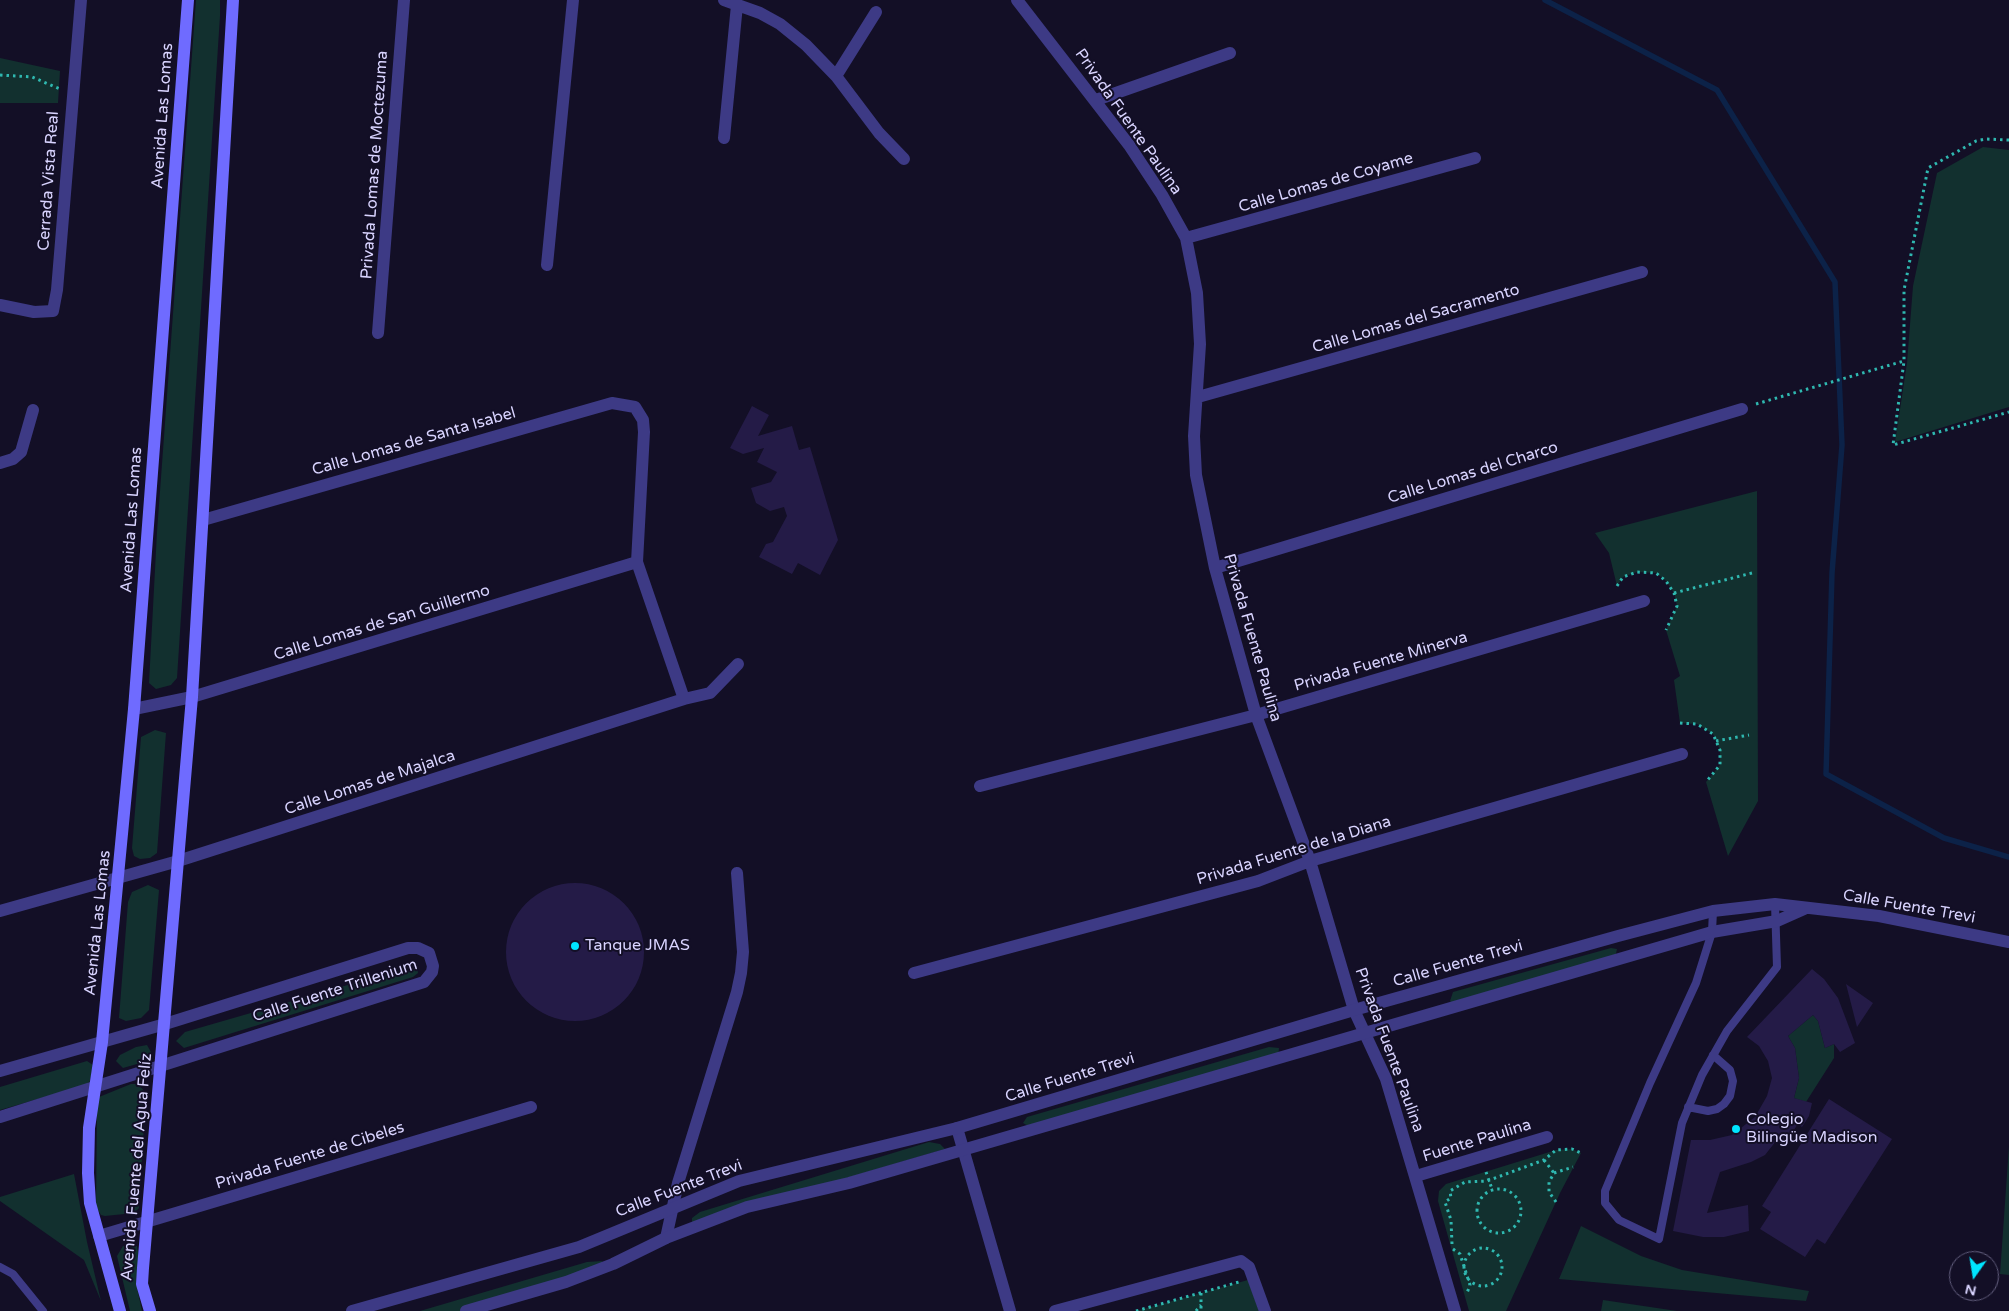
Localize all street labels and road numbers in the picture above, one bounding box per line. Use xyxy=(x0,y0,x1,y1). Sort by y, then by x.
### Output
street label: Avenida Las Lomas xyxy=(148,42,178,190)
street label: Privada Fuente Paulina xyxy=(1070,45,1186,199)
street label: Privada Lomas de Moctezuma xyxy=(357,50,393,280)
street label: Cerrada Vista Real xyxy=(35,111,63,251)
street label: Calle Lomas de Coyame xyxy=(1236,149,1416,217)
street label: Calle Lomas del Sacramento xyxy=(1310,280,1522,358)
street label: Calle Lomas de Santa Isabel xyxy=(310,404,518,480)
street label: Calle Lomas del Charco xyxy=(1386,438,1560,508)
street label: Avenida Las Lomas xyxy=(117,446,147,594)
street label: Privada Fuente Paulina xyxy=(1219,552,1285,724)
street label: Calle Lomas de San Guillermo xyxy=(271,581,493,665)
street label: Privada Fuente Minerva xyxy=(1292,628,1470,696)
street label: Calle Lomas de Majalca xyxy=(282,746,458,820)
street label: Privada Fuente de la Diana xyxy=(1195,812,1393,890)
street label: Avenida Las Lomas xyxy=(81,849,115,997)
street label: Calle Fuente Trevi xyxy=(1841,886,1977,928)
street label: Calle Fuente Trevi xyxy=(1391,936,1525,992)
street label: Calle Fuente Trillenium xyxy=(250,955,420,1027)
street label: Privada Fuente Paulina xyxy=(1350,965,1428,1135)
street label: Calle Fuente Trevi xyxy=(1003,1049,1137,1107)
street label: Avenida Fuente del Agua Felíz xyxy=(117,1052,157,1282)
street label: Fuente Paulina xyxy=(1420,1115,1534,1167)
street label: Privada Fuente de Cibeles xyxy=(213,1118,407,1194)
street label: Calle Fuente Trevi xyxy=(613,1156,745,1222)

